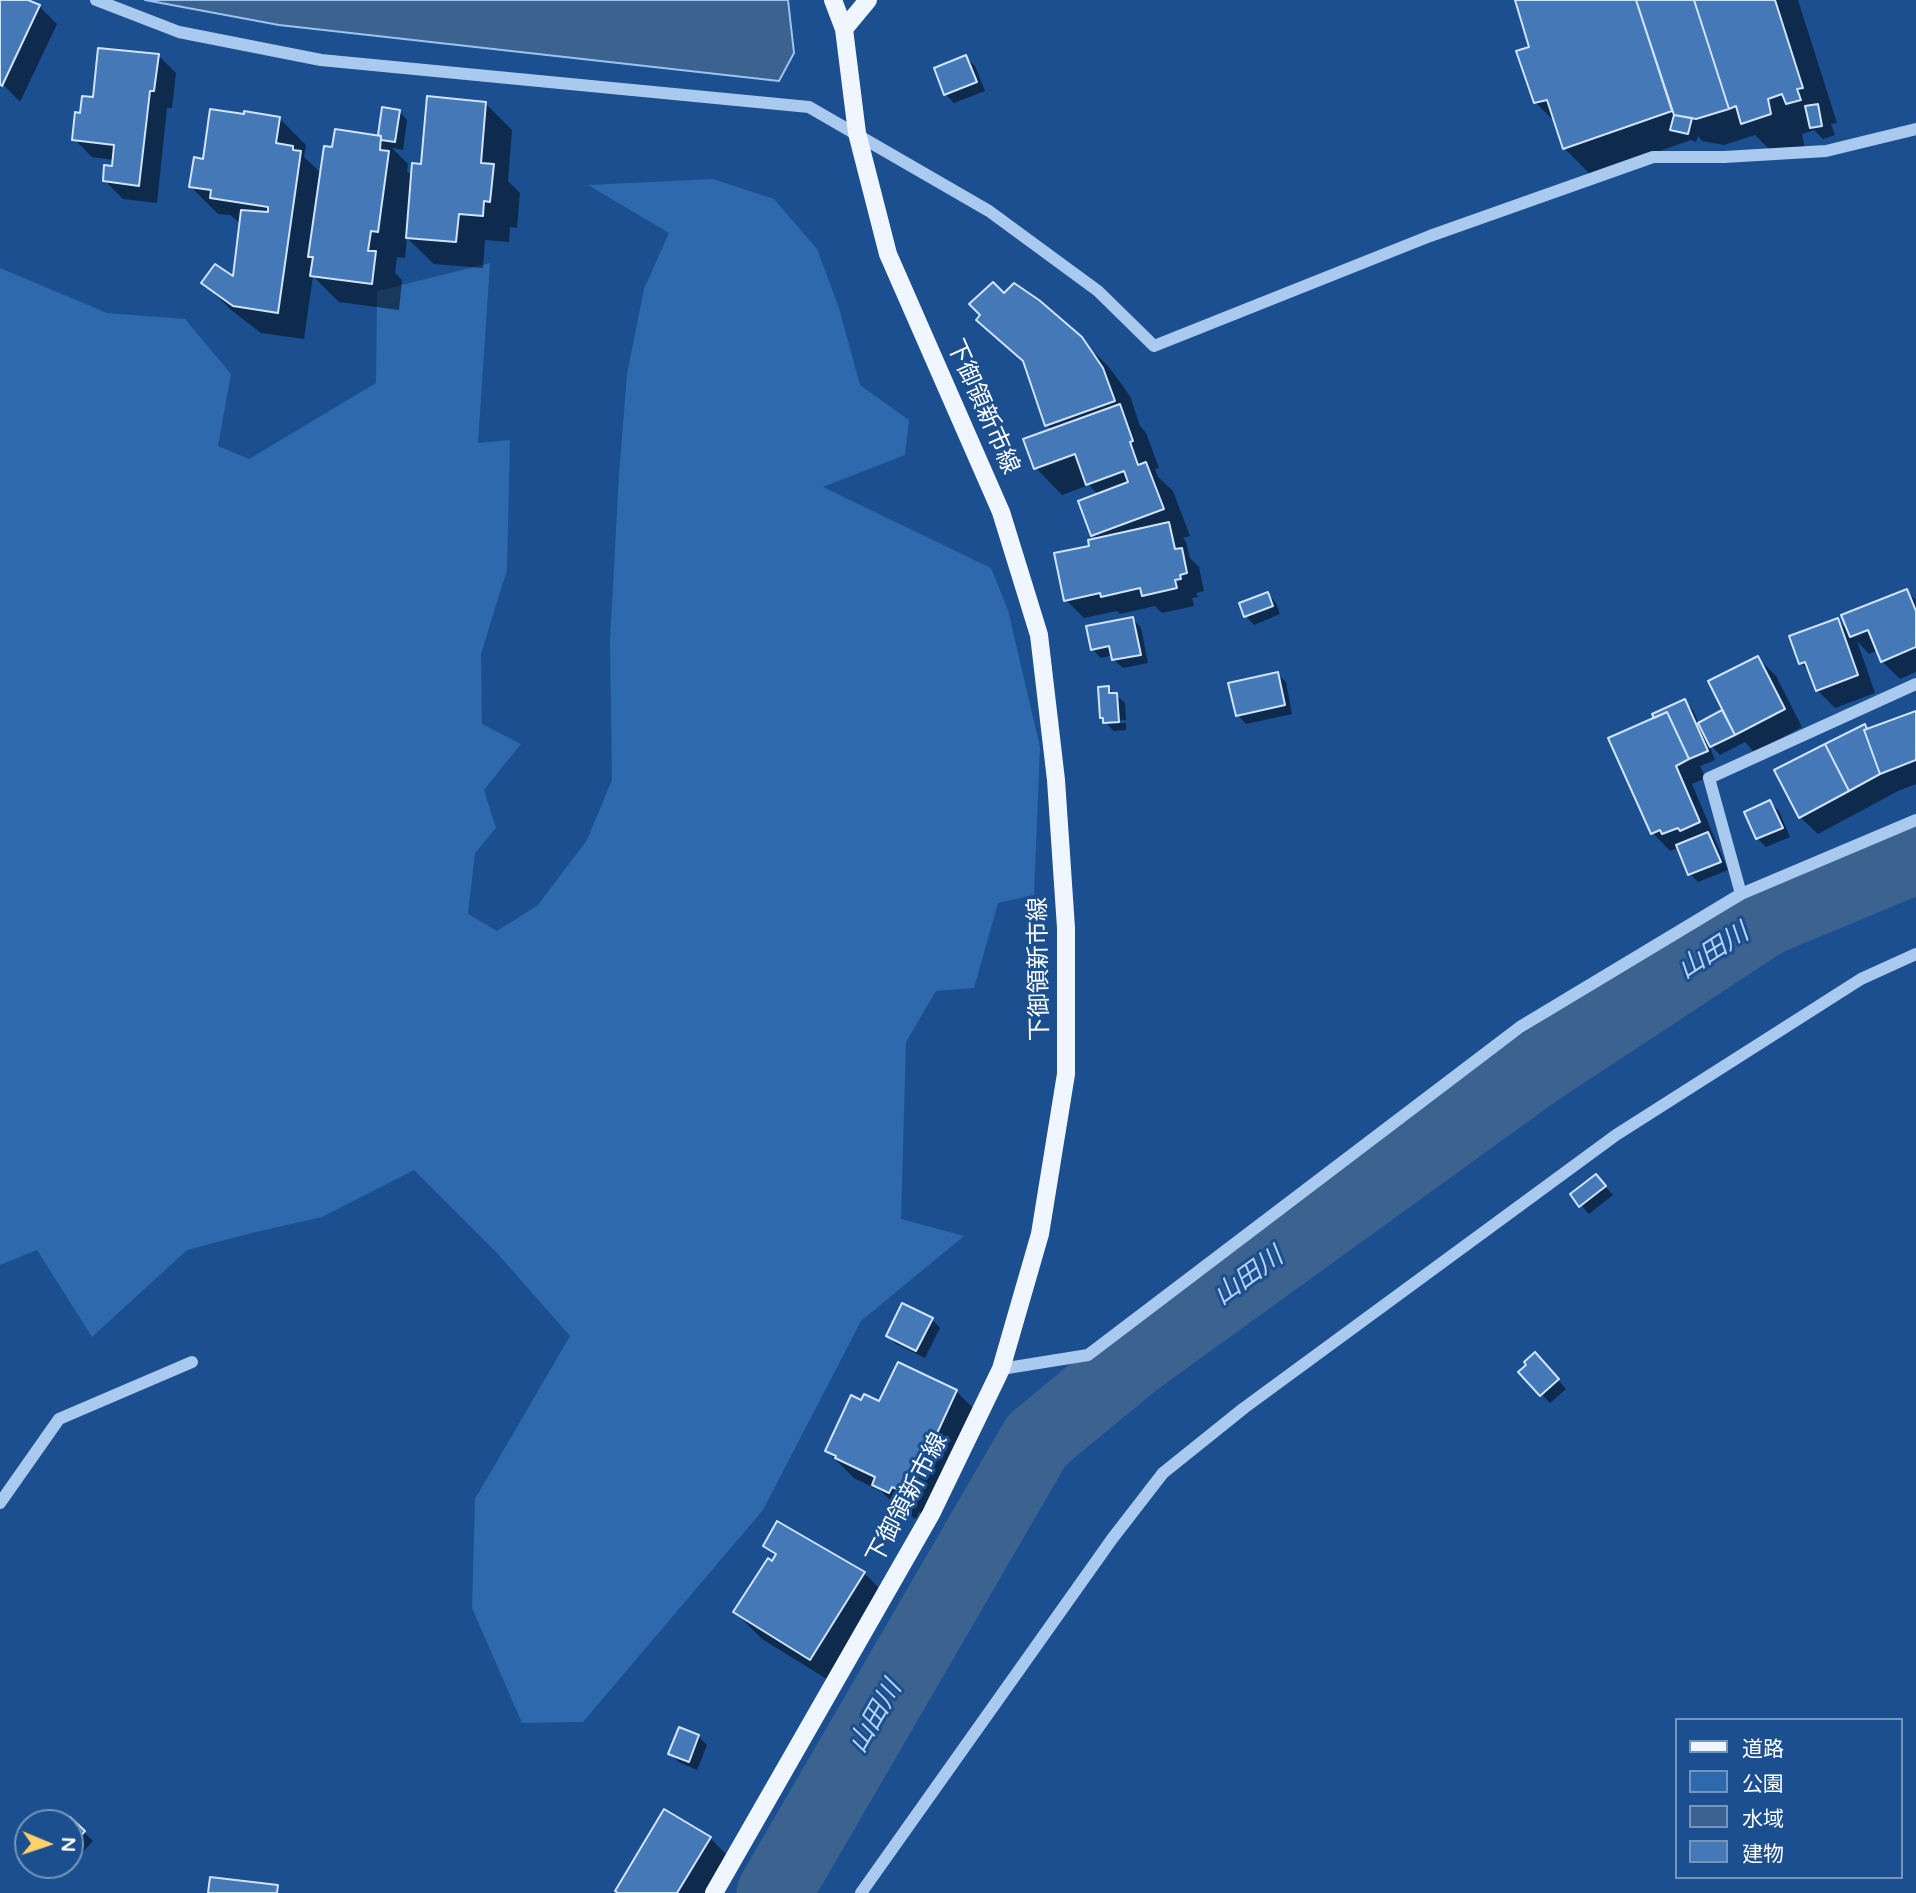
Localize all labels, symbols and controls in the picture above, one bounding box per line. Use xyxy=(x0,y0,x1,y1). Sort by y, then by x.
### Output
street label: 下御領新市線 xyxy=(940,335,1024,479)
street label: 下御領新市線 xyxy=(1024,897,1056,1041)
water label: 山田川 xyxy=(1673,918,1755,986)
water label: 山田川 xyxy=(1208,1241,1290,1313)
street label: 下御領新市線 xyxy=(861,1429,955,1569)
water label: 山田川 xyxy=(843,1675,909,1759)
legend xyxy=(1674,1718,1902,1879)
text: 道路 xyxy=(1742,1737,1784,1762)
text: 公園 xyxy=(1742,1772,1784,1797)
text: 水域 xyxy=(1742,1807,1784,1832)
north arrow xyxy=(14,1809,84,1879)
text: N xyxy=(57,1837,79,1853)
text: 建物 xyxy=(1742,1842,1784,1867)

